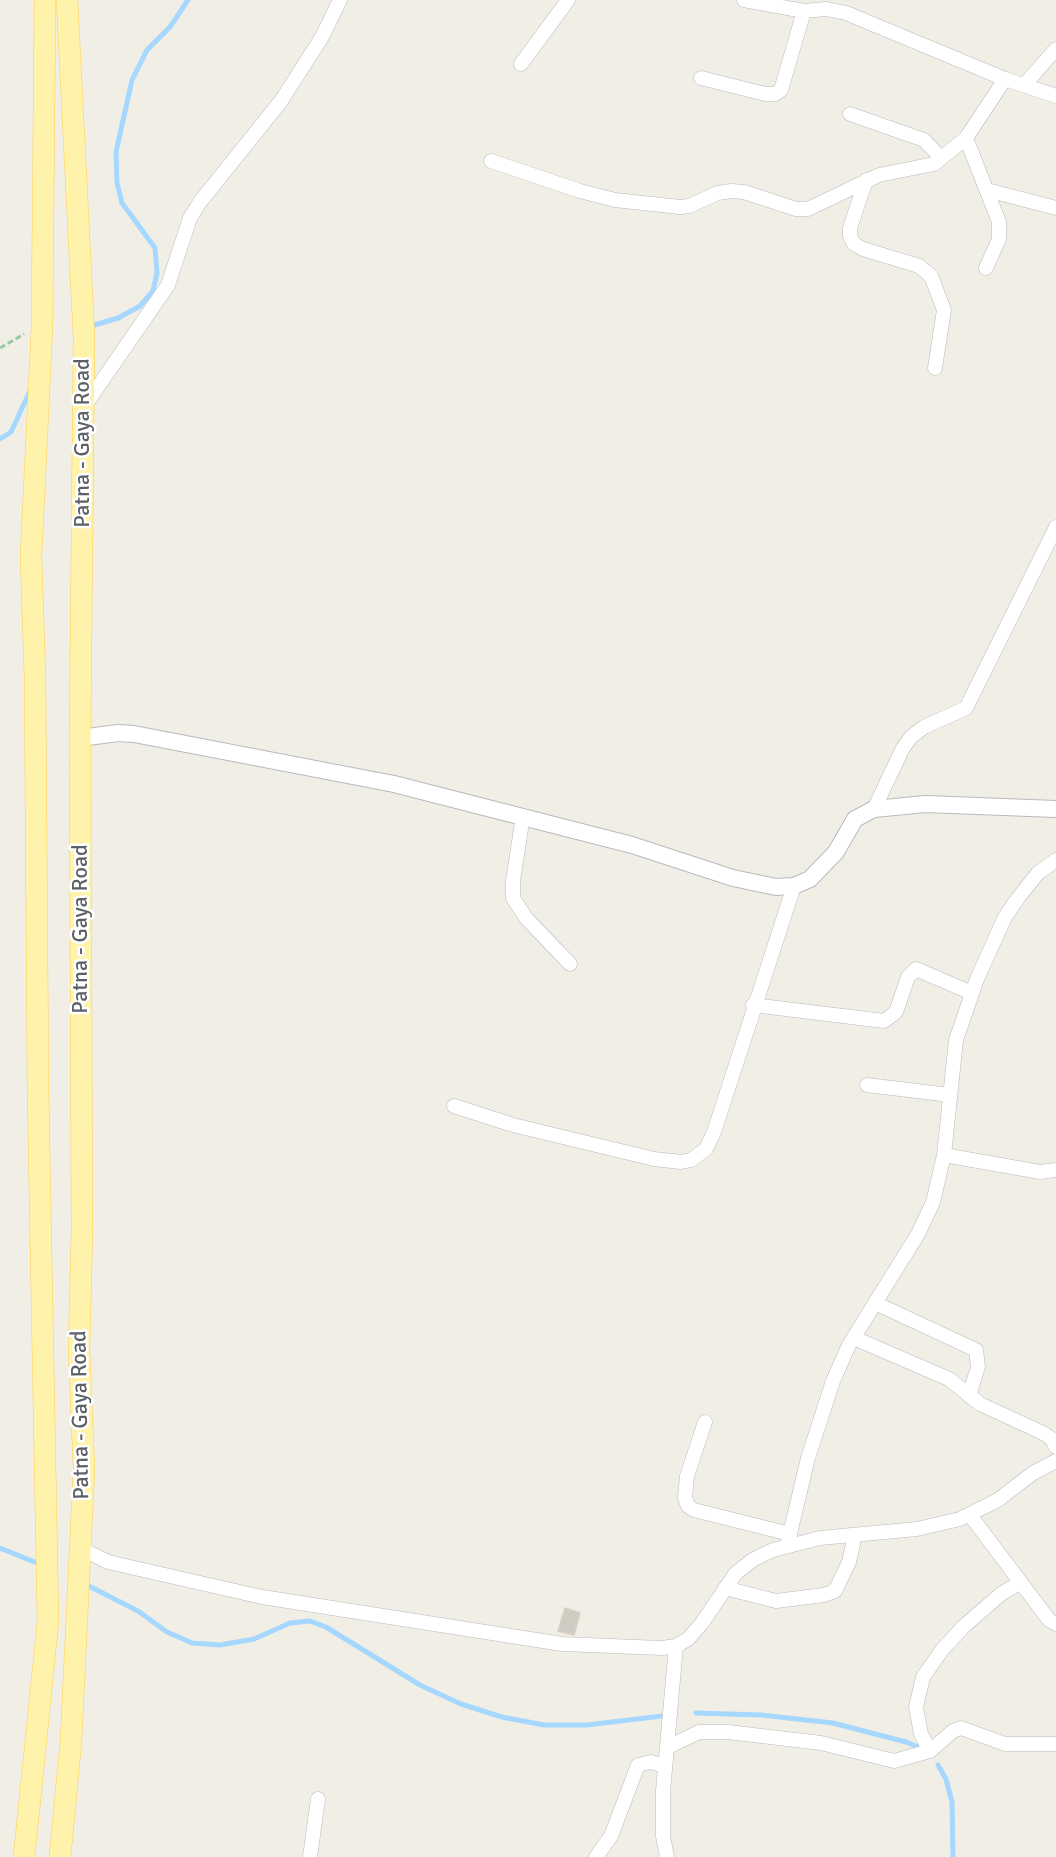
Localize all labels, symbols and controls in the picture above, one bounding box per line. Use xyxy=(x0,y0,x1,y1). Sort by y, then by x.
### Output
street label: Patna - Gaya Road xyxy=(70,358,96,528)
street label: Patna - Gaya Road xyxy=(68,844,94,1014)
street label: Patna - Gaya Road xyxy=(66,1330,96,1500)

